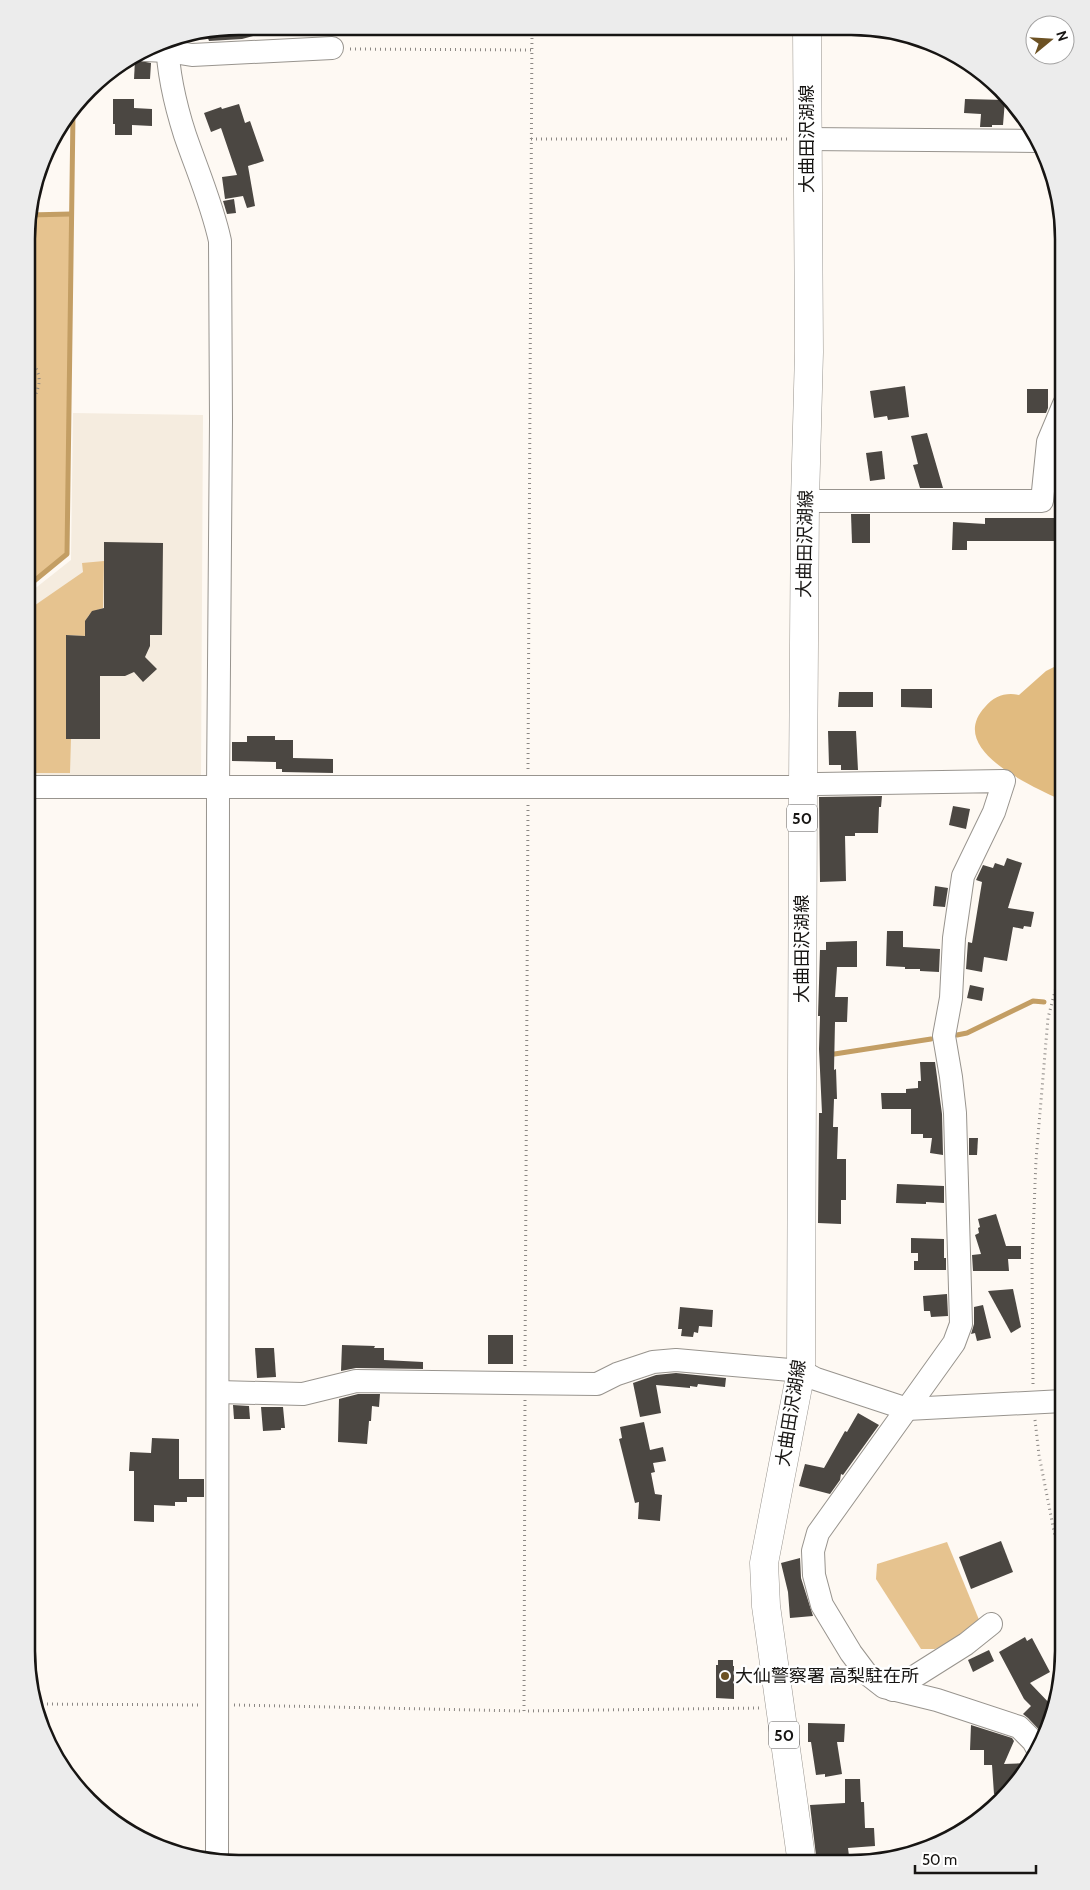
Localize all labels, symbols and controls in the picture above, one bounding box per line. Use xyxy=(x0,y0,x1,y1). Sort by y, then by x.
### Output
north arrow xyxy=(1025,15,1075,65)
text: N xyxy=(1052,28,1072,43)
street label: 大曲田沢湖線 xyxy=(796,85,818,193)
street label: 大曲田沢湖線 xyxy=(793,490,817,598)
road number: 50 xyxy=(787,804,817,831)
street label: 大曲田沢湖線 xyxy=(791,895,813,1003)
street label: 大曲田沢湖線 xyxy=(772,1358,810,1468)
place label: 大仙警察署 高梨駐在所 xyxy=(735,1665,919,1687)
marker: 大仙警察署 高梨駐在所 xyxy=(719,1670,731,1682)
road number: 50 xyxy=(769,1722,799,1748)
scale bar xyxy=(915,1842,1036,1874)
text: 50 m xyxy=(922,1851,957,1869)

